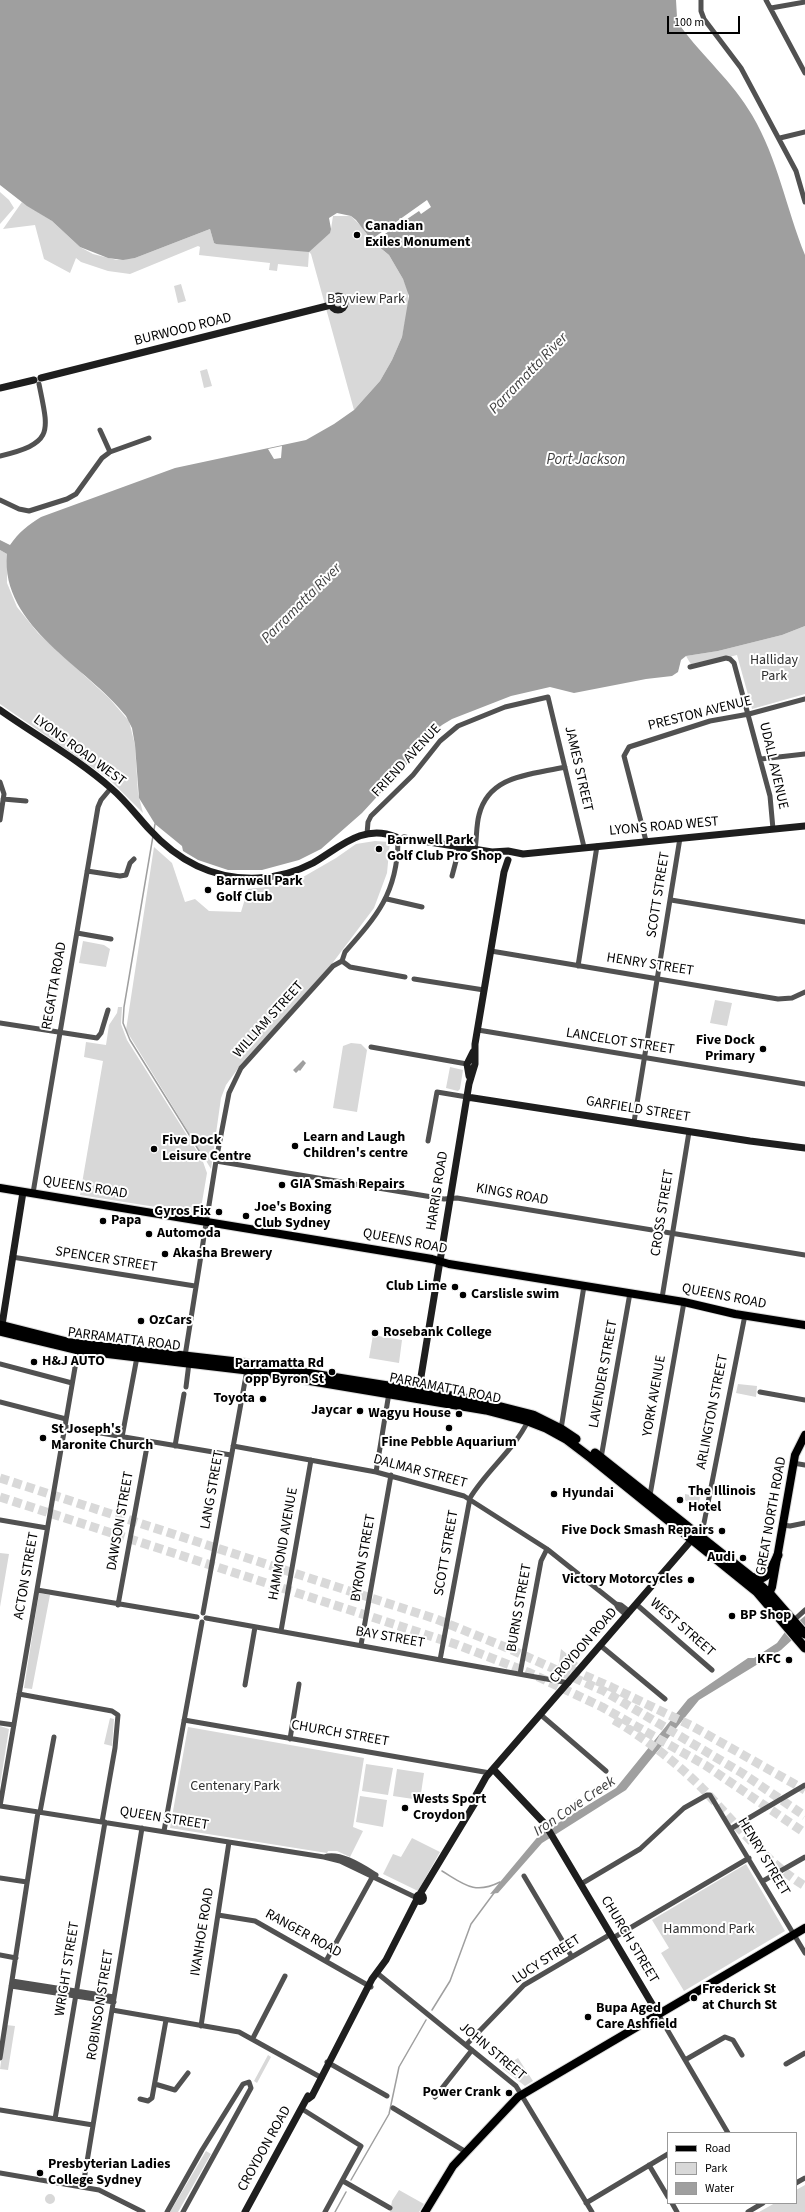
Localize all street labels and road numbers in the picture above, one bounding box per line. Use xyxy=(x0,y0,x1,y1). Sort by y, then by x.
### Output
street label: BURWOOD ROAD xyxy=(133,310,233,350)
street label: PRESTON AVENUE xyxy=(646,693,754,735)
street label: LYONS ROAD WEST xyxy=(30,712,128,790)
street label: FRIEND AVENUE xyxy=(369,721,445,801)
street label: UDALL AVENUE xyxy=(755,721,791,811)
street label: JAMES STREET xyxy=(560,725,596,813)
street label: LYONS ROAD WEST xyxy=(608,814,720,840)
street label: SCOTT STREET xyxy=(644,851,674,939)
street label: REGATTA ROAD xyxy=(39,941,71,1031)
street label: HENRY STREET xyxy=(605,950,695,980)
street label: WILLIAM STREET xyxy=(230,978,308,1062)
street label: LANCELOT STREET xyxy=(565,1025,675,1059)
street label: GARFIELD STREET xyxy=(585,1093,691,1127)
street label: HARRIS ROAD xyxy=(423,1150,453,1232)
street label: CROSS STREET xyxy=(648,1168,678,1258)
street label: QUEENS ROAD xyxy=(41,1173,129,1203)
street label: KINGS ROAD xyxy=(475,1180,549,1210)
street label: QUEENS ROAD xyxy=(361,1226,449,1258)
street label: SPENCER STREET xyxy=(54,1244,158,1276)
street label: QUEENS ROAD xyxy=(680,1281,768,1313)
street label: LAVENDER STREET xyxy=(586,1319,622,1429)
street label: PARRAMATTA ROAD xyxy=(67,1325,181,1355)
street label: ARLINGTON STREET xyxy=(694,1353,732,1471)
street label: YORK AVENUE xyxy=(640,1354,670,1438)
street label: PARRAMATTA ROAD xyxy=(388,1370,502,1408)
street label: LANG STREET xyxy=(198,1449,228,1531)
street label: DALMAR STREET xyxy=(371,1451,469,1493)
street label: GREAT NORTH ROAD xyxy=(753,1455,791,1577)
street label: DAWSON STREET xyxy=(104,1470,138,1572)
street label: HAMMOND AVENUE xyxy=(266,1486,302,1602)
street label: SCOTT STREET xyxy=(431,1509,463,1597)
street label: BYRON STREET xyxy=(348,1513,380,1603)
street label: ACTON STREET xyxy=(11,1531,43,1621)
street label: BURNS STREET xyxy=(504,1562,536,1654)
street label: WEST STREET xyxy=(646,1595,718,1661)
street label: CROYDON ROAD xyxy=(547,1605,621,1687)
street label: BAY STREET xyxy=(354,1624,426,1652)
street label: CHURCH STREET xyxy=(290,1717,390,1751)
street label: QUEEN STREET xyxy=(118,1804,210,1834)
street label: HENRY STREET xyxy=(733,1815,793,1899)
street label: IVANHOE ROAD xyxy=(188,1887,218,1977)
street label: CHURCH STREET xyxy=(596,1893,662,1987)
street label: RANGER ROAD xyxy=(262,1906,344,1962)
street label: WRIGHT STREET xyxy=(52,1920,84,2018)
street label: LUCY STREET xyxy=(510,1932,584,1988)
street label: ROBINSON STREET xyxy=(84,1948,118,2062)
street label: JOHN STREET xyxy=(455,2019,529,2085)
street label: CROYDON ROAD xyxy=(235,2103,295,2195)

